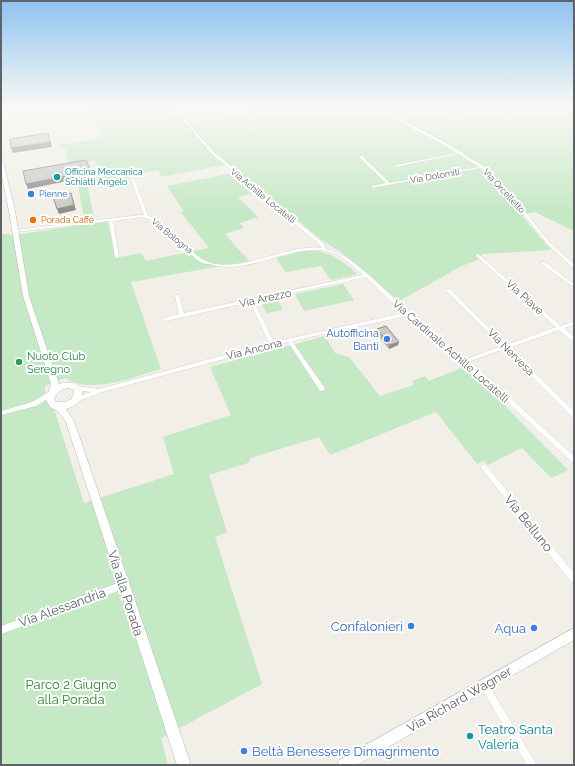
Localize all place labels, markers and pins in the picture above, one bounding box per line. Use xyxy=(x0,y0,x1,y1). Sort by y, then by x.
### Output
place label: Officina Meccanica Schiatti Angelo xyxy=(65,167,143,187)
marker: Officina Meccanica Schiatti Angelo xyxy=(52,172,62,182)
marker: Pienne xyxy=(26,189,36,199)
place label: Pienne xyxy=(39,189,68,199)
marker: Porada Caffè xyxy=(28,215,38,225)
place label: Porada Caffè xyxy=(41,215,95,225)
place label: Autofficina Banti xyxy=(326,327,379,353)
marker: Autofficina Banti xyxy=(382,334,392,344)
place label: Nuoto Club Seregno xyxy=(27,350,85,376)
marker: Nuoto Club Seregno xyxy=(14,357,24,367)
place label: Confalonieri xyxy=(331,619,403,634)
marker: Confalonieri xyxy=(406,621,416,631)
place label: Aqua xyxy=(495,621,526,636)
marker: Aqua xyxy=(529,623,539,633)
place label: Teatro Santa Valeria xyxy=(478,722,553,752)
marker: Teatro Santa Valeria xyxy=(465,731,475,741)
place label: Beltà Benessere Dimagrimento xyxy=(252,744,439,759)
marker: Beltà Benessere Dimagrimento xyxy=(239,746,249,756)

